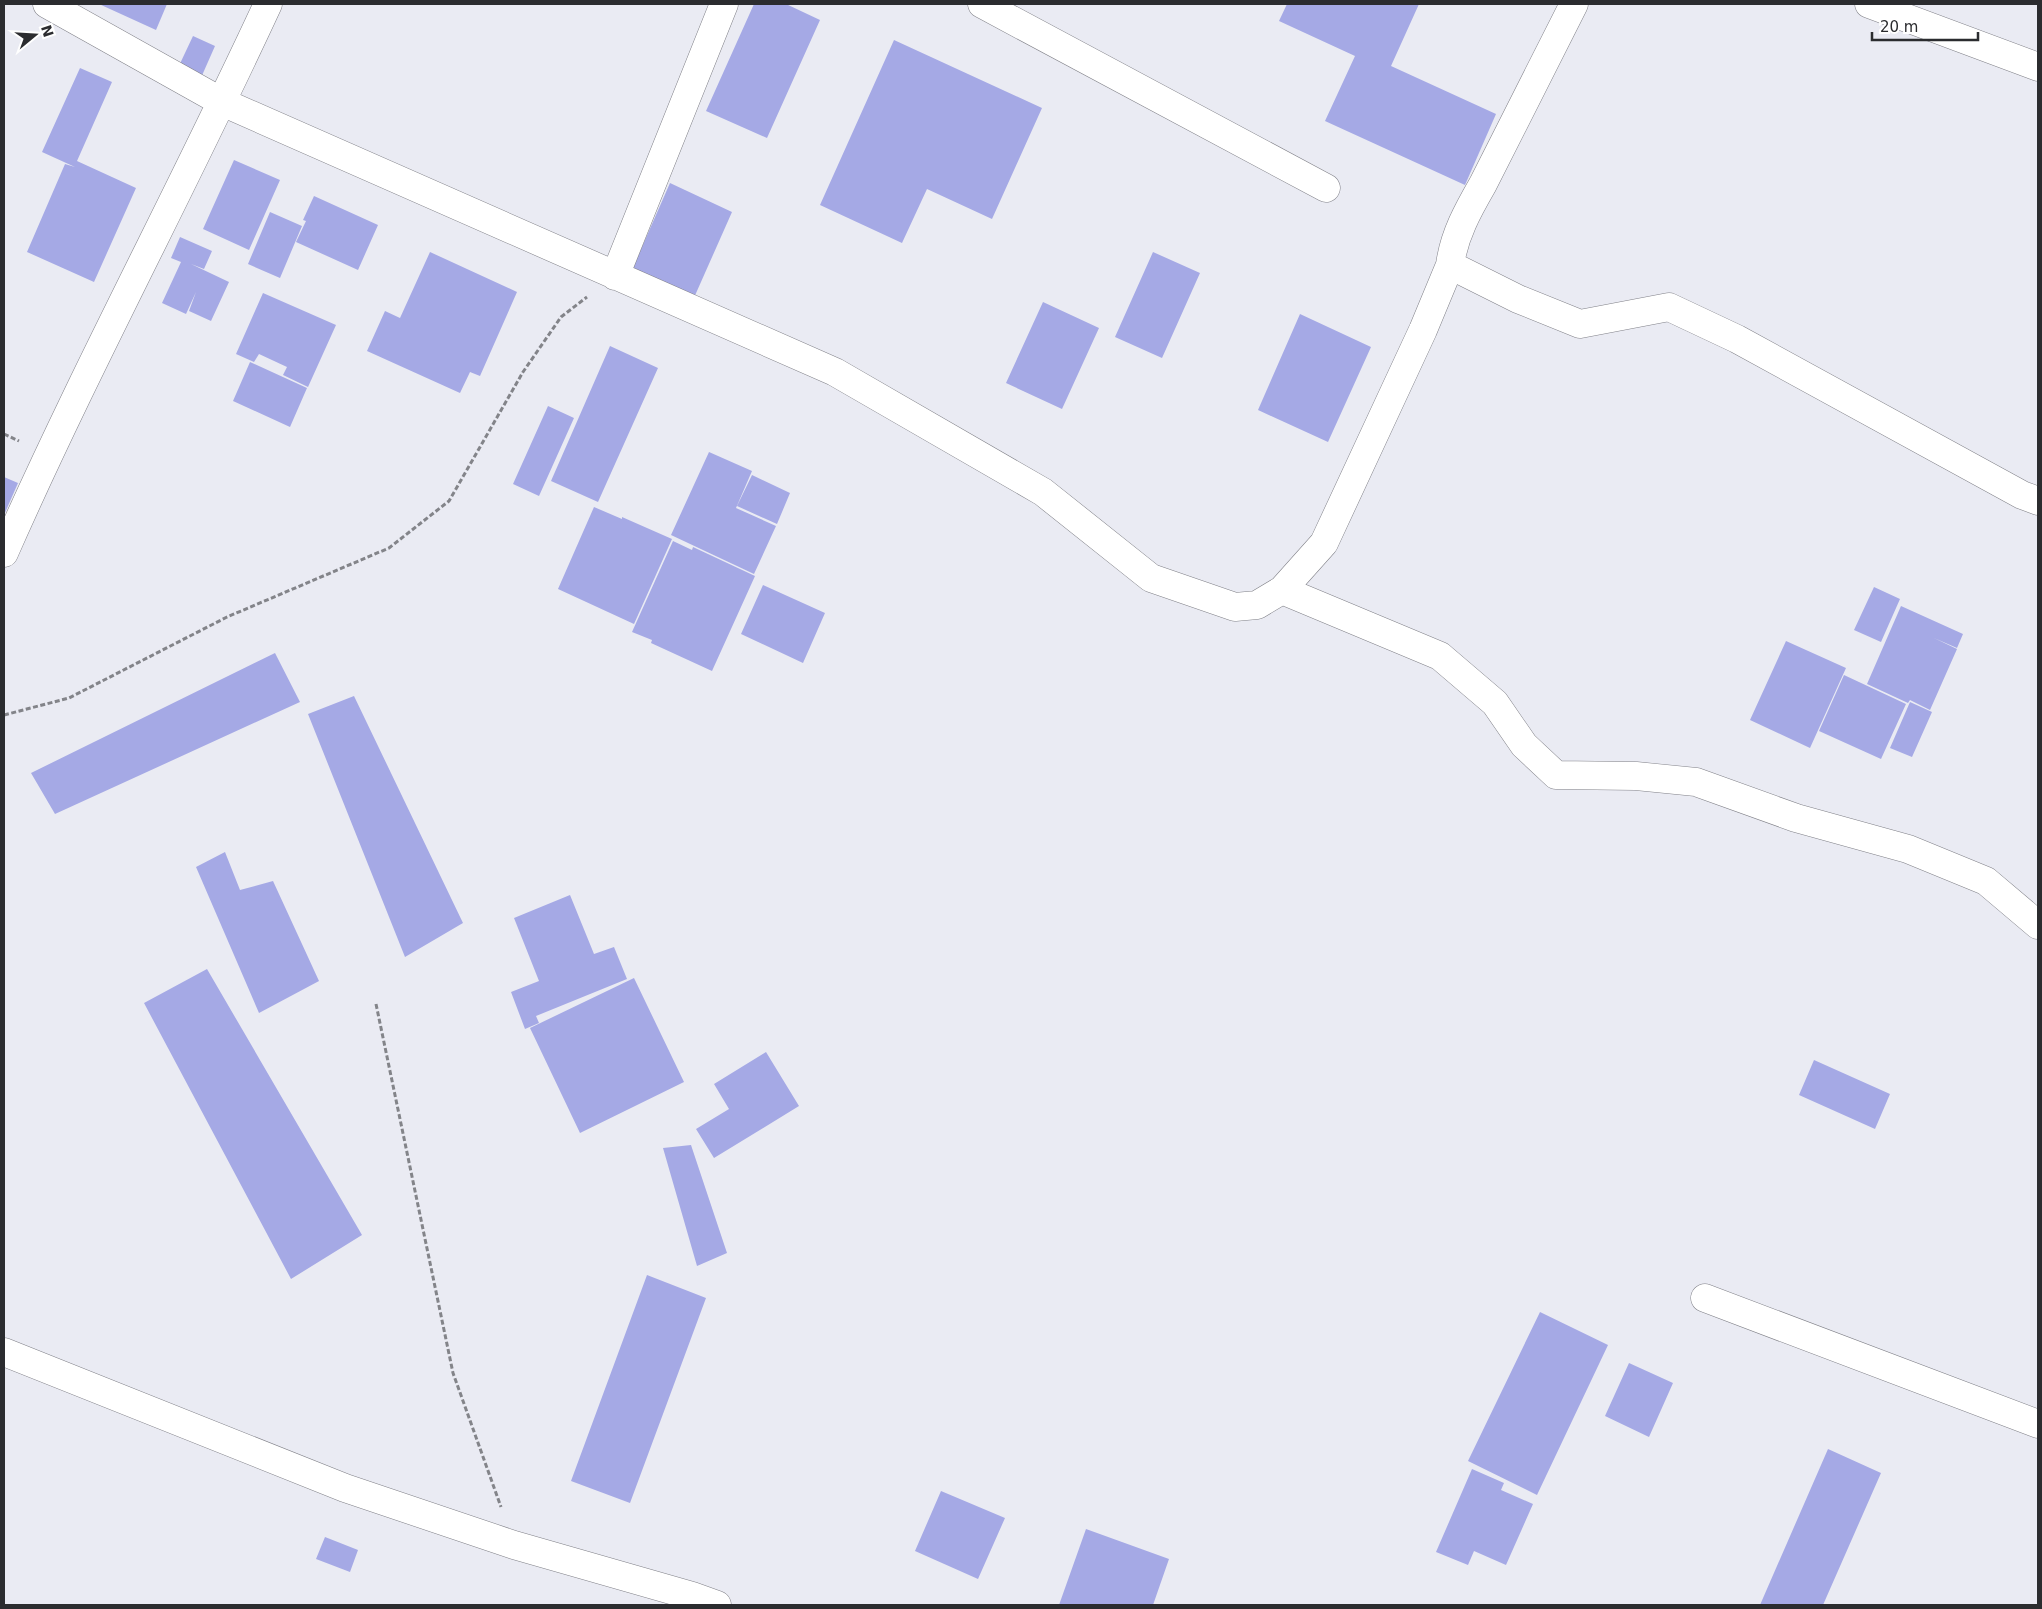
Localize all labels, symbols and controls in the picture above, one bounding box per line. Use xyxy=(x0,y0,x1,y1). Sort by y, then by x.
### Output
north arrow xyxy=(10,10,60,60)
scale bar xyxy=(1872,10,1978,42)
text: 20 m xyxy=(1880,18,1918,36)
text: N xyxy=(38,23,57,39)

